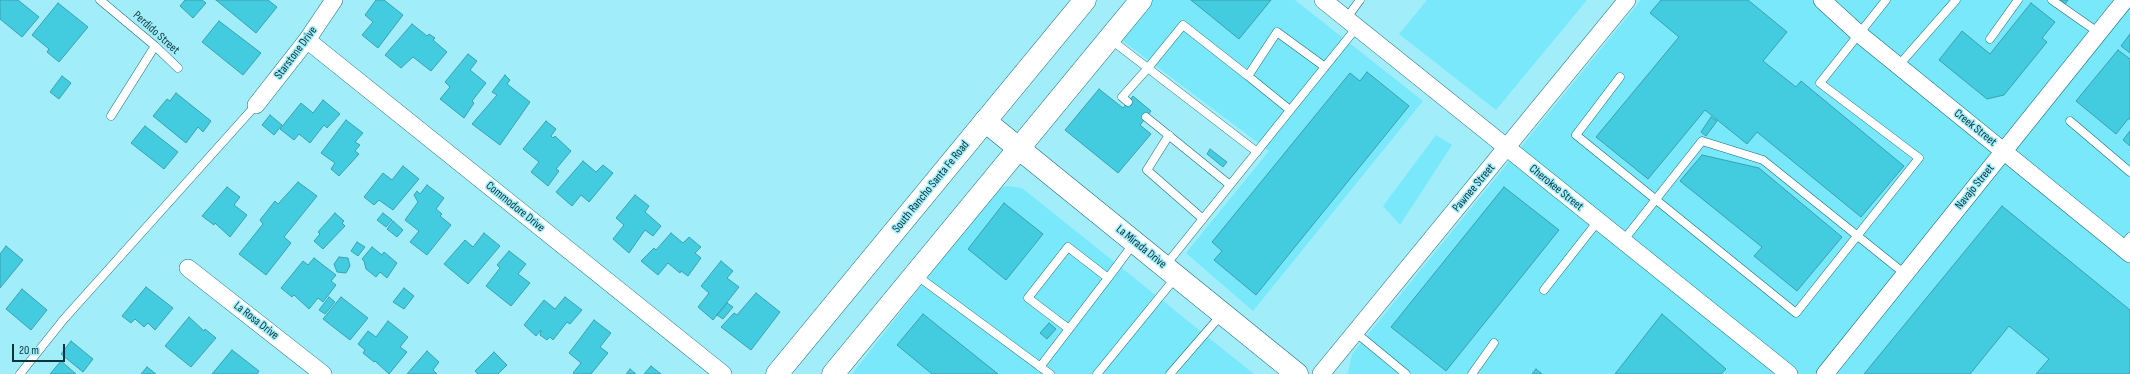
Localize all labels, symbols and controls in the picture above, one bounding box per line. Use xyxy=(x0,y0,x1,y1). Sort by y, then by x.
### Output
street label: Perdido Street xyxy=(130,8,182,58)
street label: Starstone Drive xyxy=(272,24,320,82)
street label: Creek Street xyxy=(1951,107,1999,149)
street label: South Rancho Santa Fe Road xyxy=(890,138,972,236)
street label: Pawnee Street xyxy=(1450,161,1498,215)
street label: Navajo Street xyxy=(1952,161,1998,213)
street label: Cherokee Street xyxy=(1526,162,1586,214)
street label: Commodore Drive xyxy=(482,179,548,235)
street label: La Mirada Drive xyxy=(1113,222,1169,272)
street label: La Rosa Drive xyxy=(231,299,281,343)
scale bar xyxy=(14,336,67,362)
text: 20 m xyxy=(19,343,39,358)

